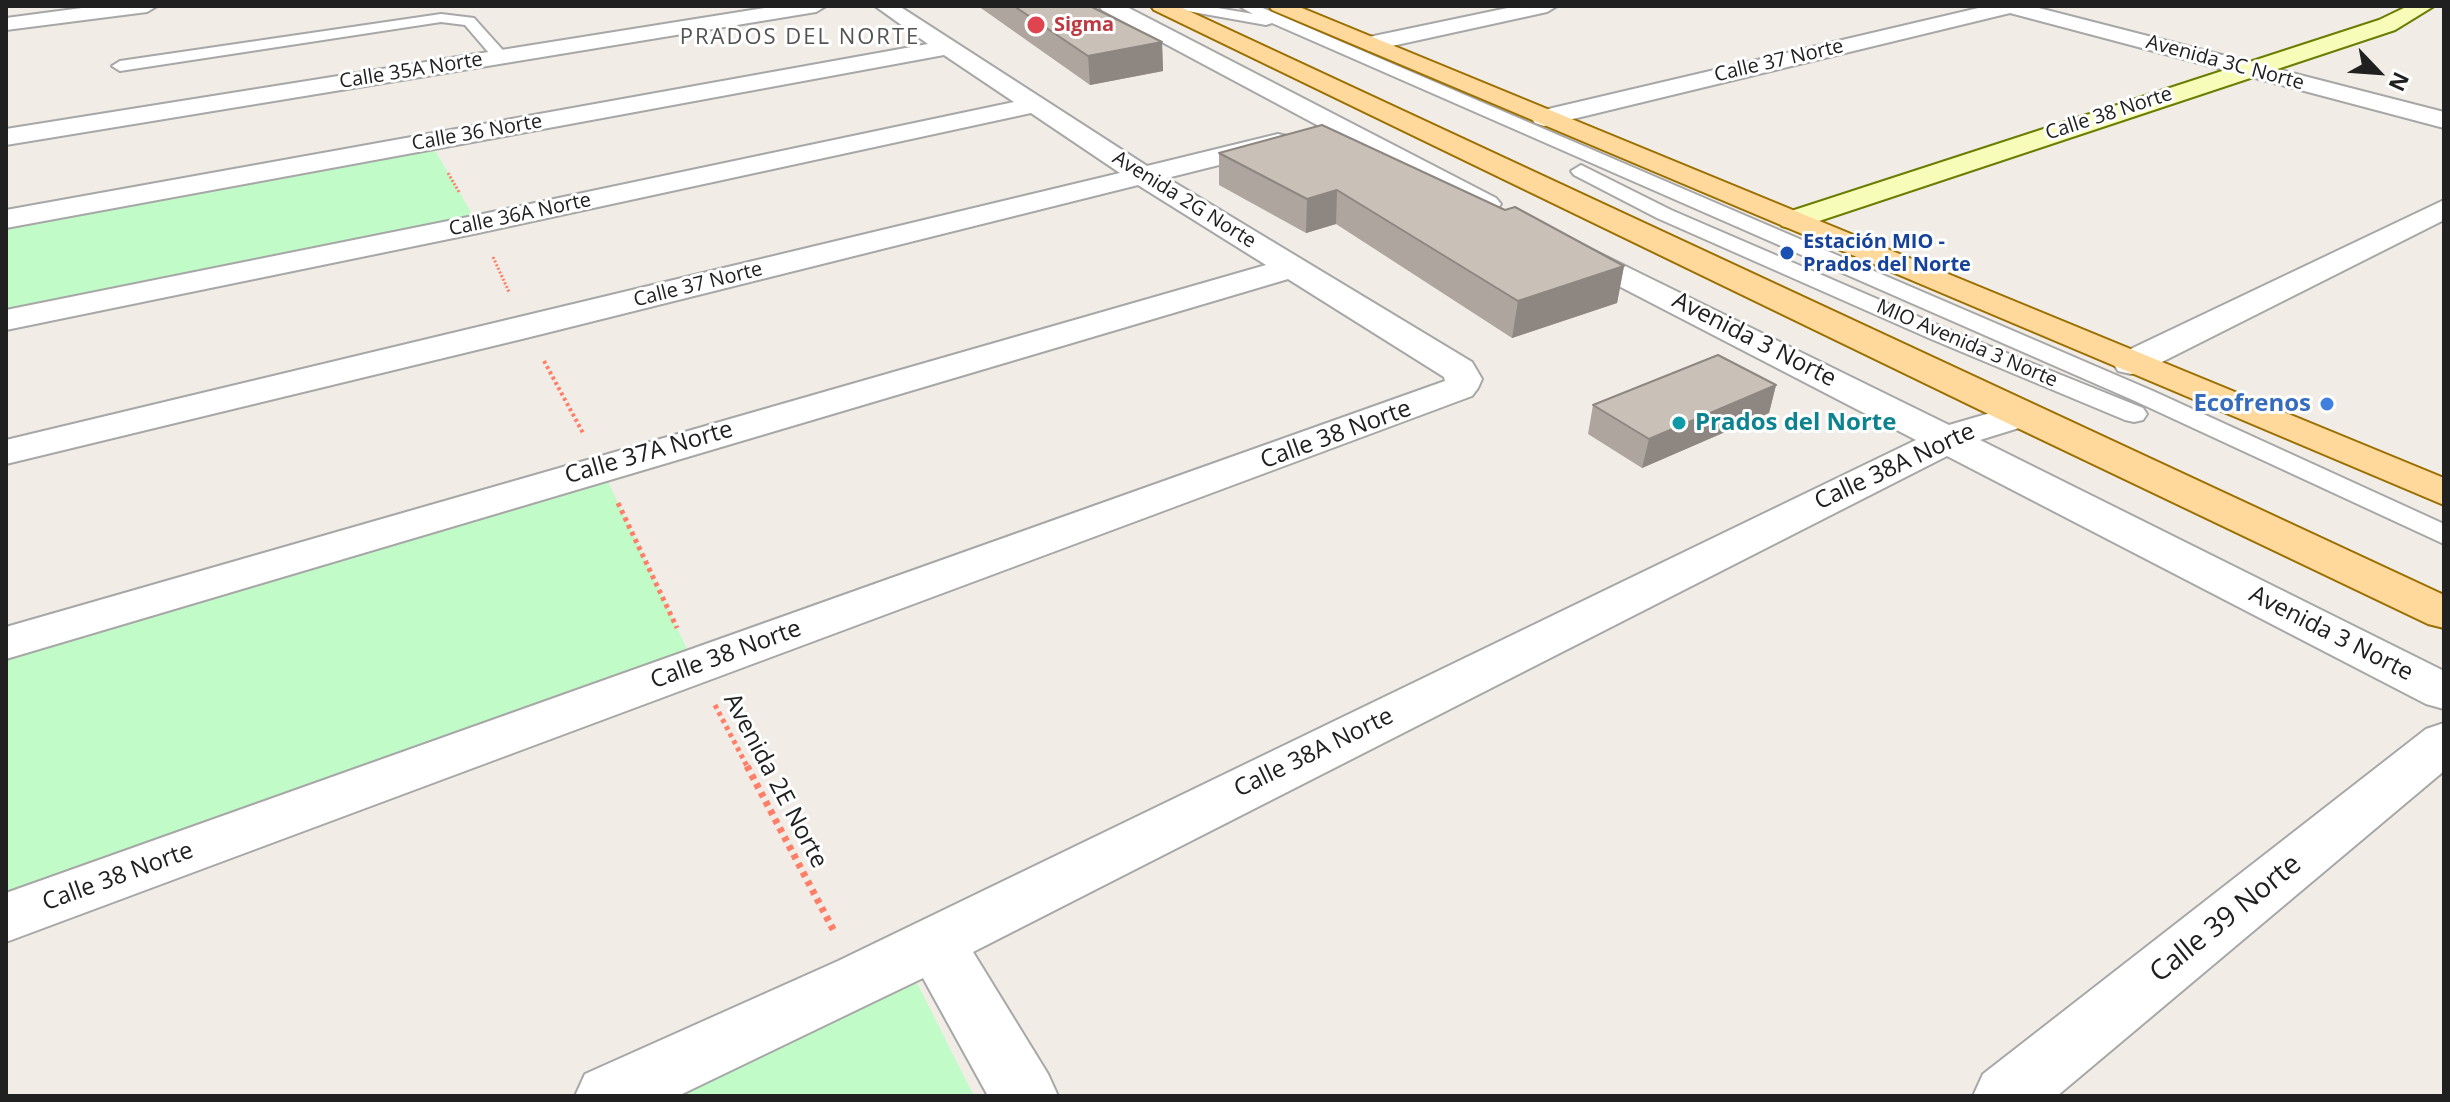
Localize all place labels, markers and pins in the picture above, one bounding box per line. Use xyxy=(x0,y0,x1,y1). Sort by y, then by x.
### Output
place label: Sigma xyxy=(1054,13,1114,37)
marker: Sigma xyxy=(1025,14,1047,36)
place label: Estación MIO - Prados del Norte xyxy=(1803,230,1971,277)
marker: Estación MIO - Prados del Norte xyxy=(1778,244,1796,262)
place label: Ecofrenos xyxy=(2193,390,2311,418)
marker: Ecofrenos xyxy=(2318,395,2336,413)
place label: Prados del Norte xyxy=(1695,409,1896,437)
marker: Prados del Norte xyxy=(1670,414,1688,432)

